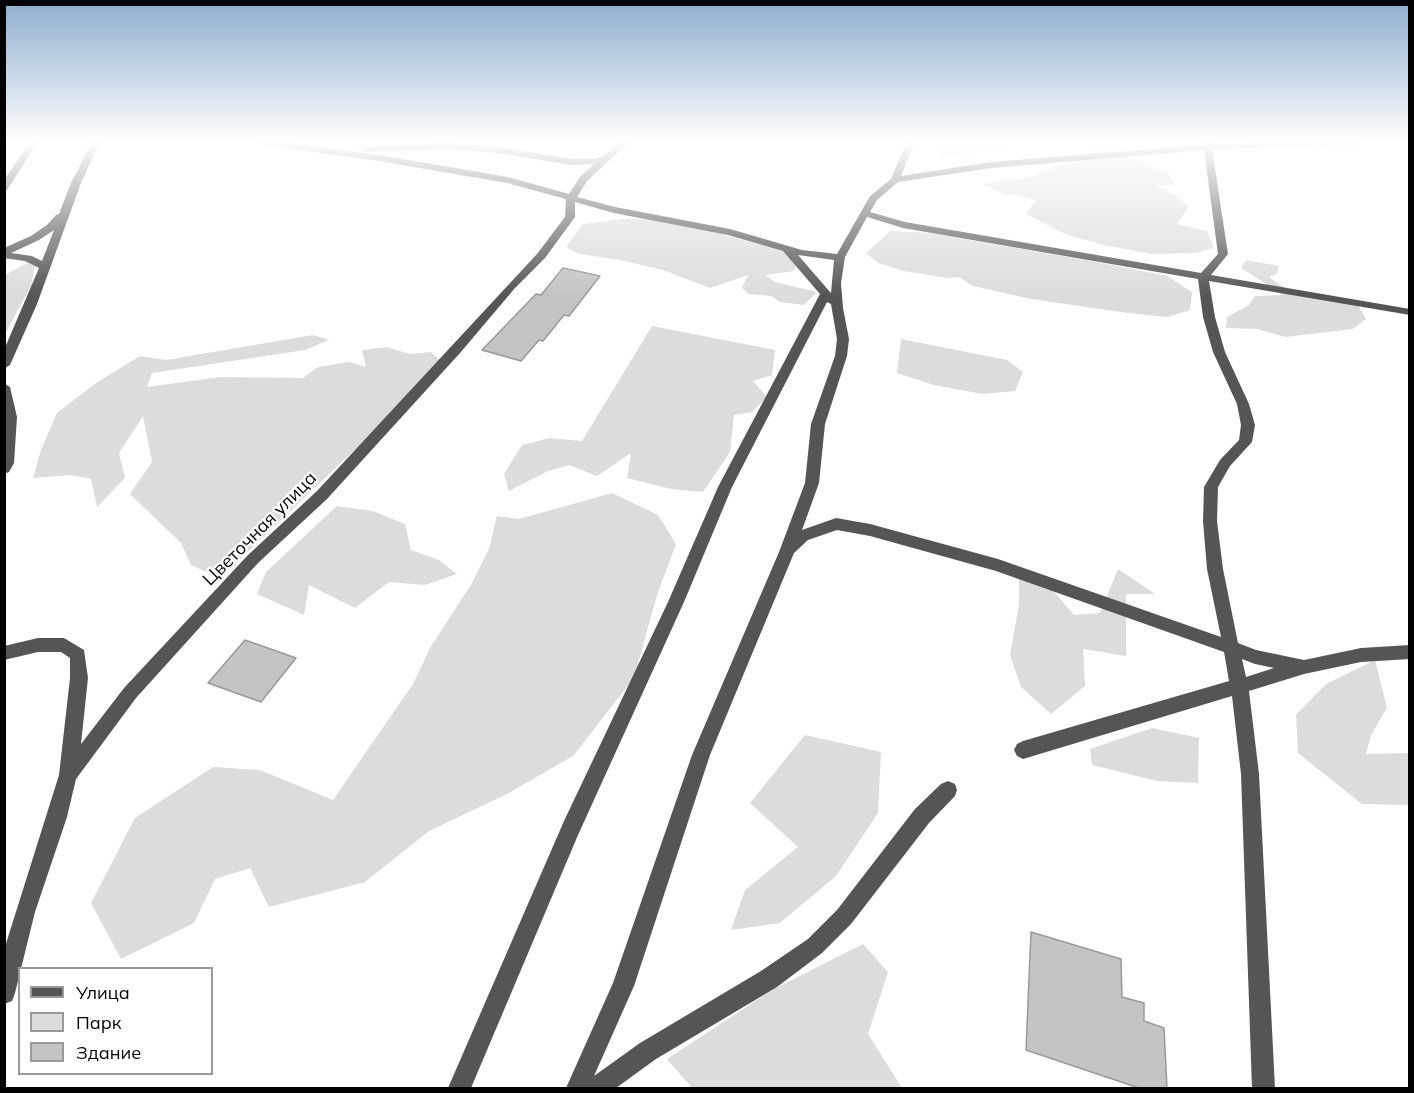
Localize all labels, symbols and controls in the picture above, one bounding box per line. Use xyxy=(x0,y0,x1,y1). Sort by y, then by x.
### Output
street label: Цветочная улица xyxy=(199,468,321,590)
legend xyxy=(18,967,213,1075)
text: Улица xyxy=(76,981,130,1004)
text: Парк xyxy=(76,1011,121,1034)
text: Здание xyxy=(76,1041,141,1064)

